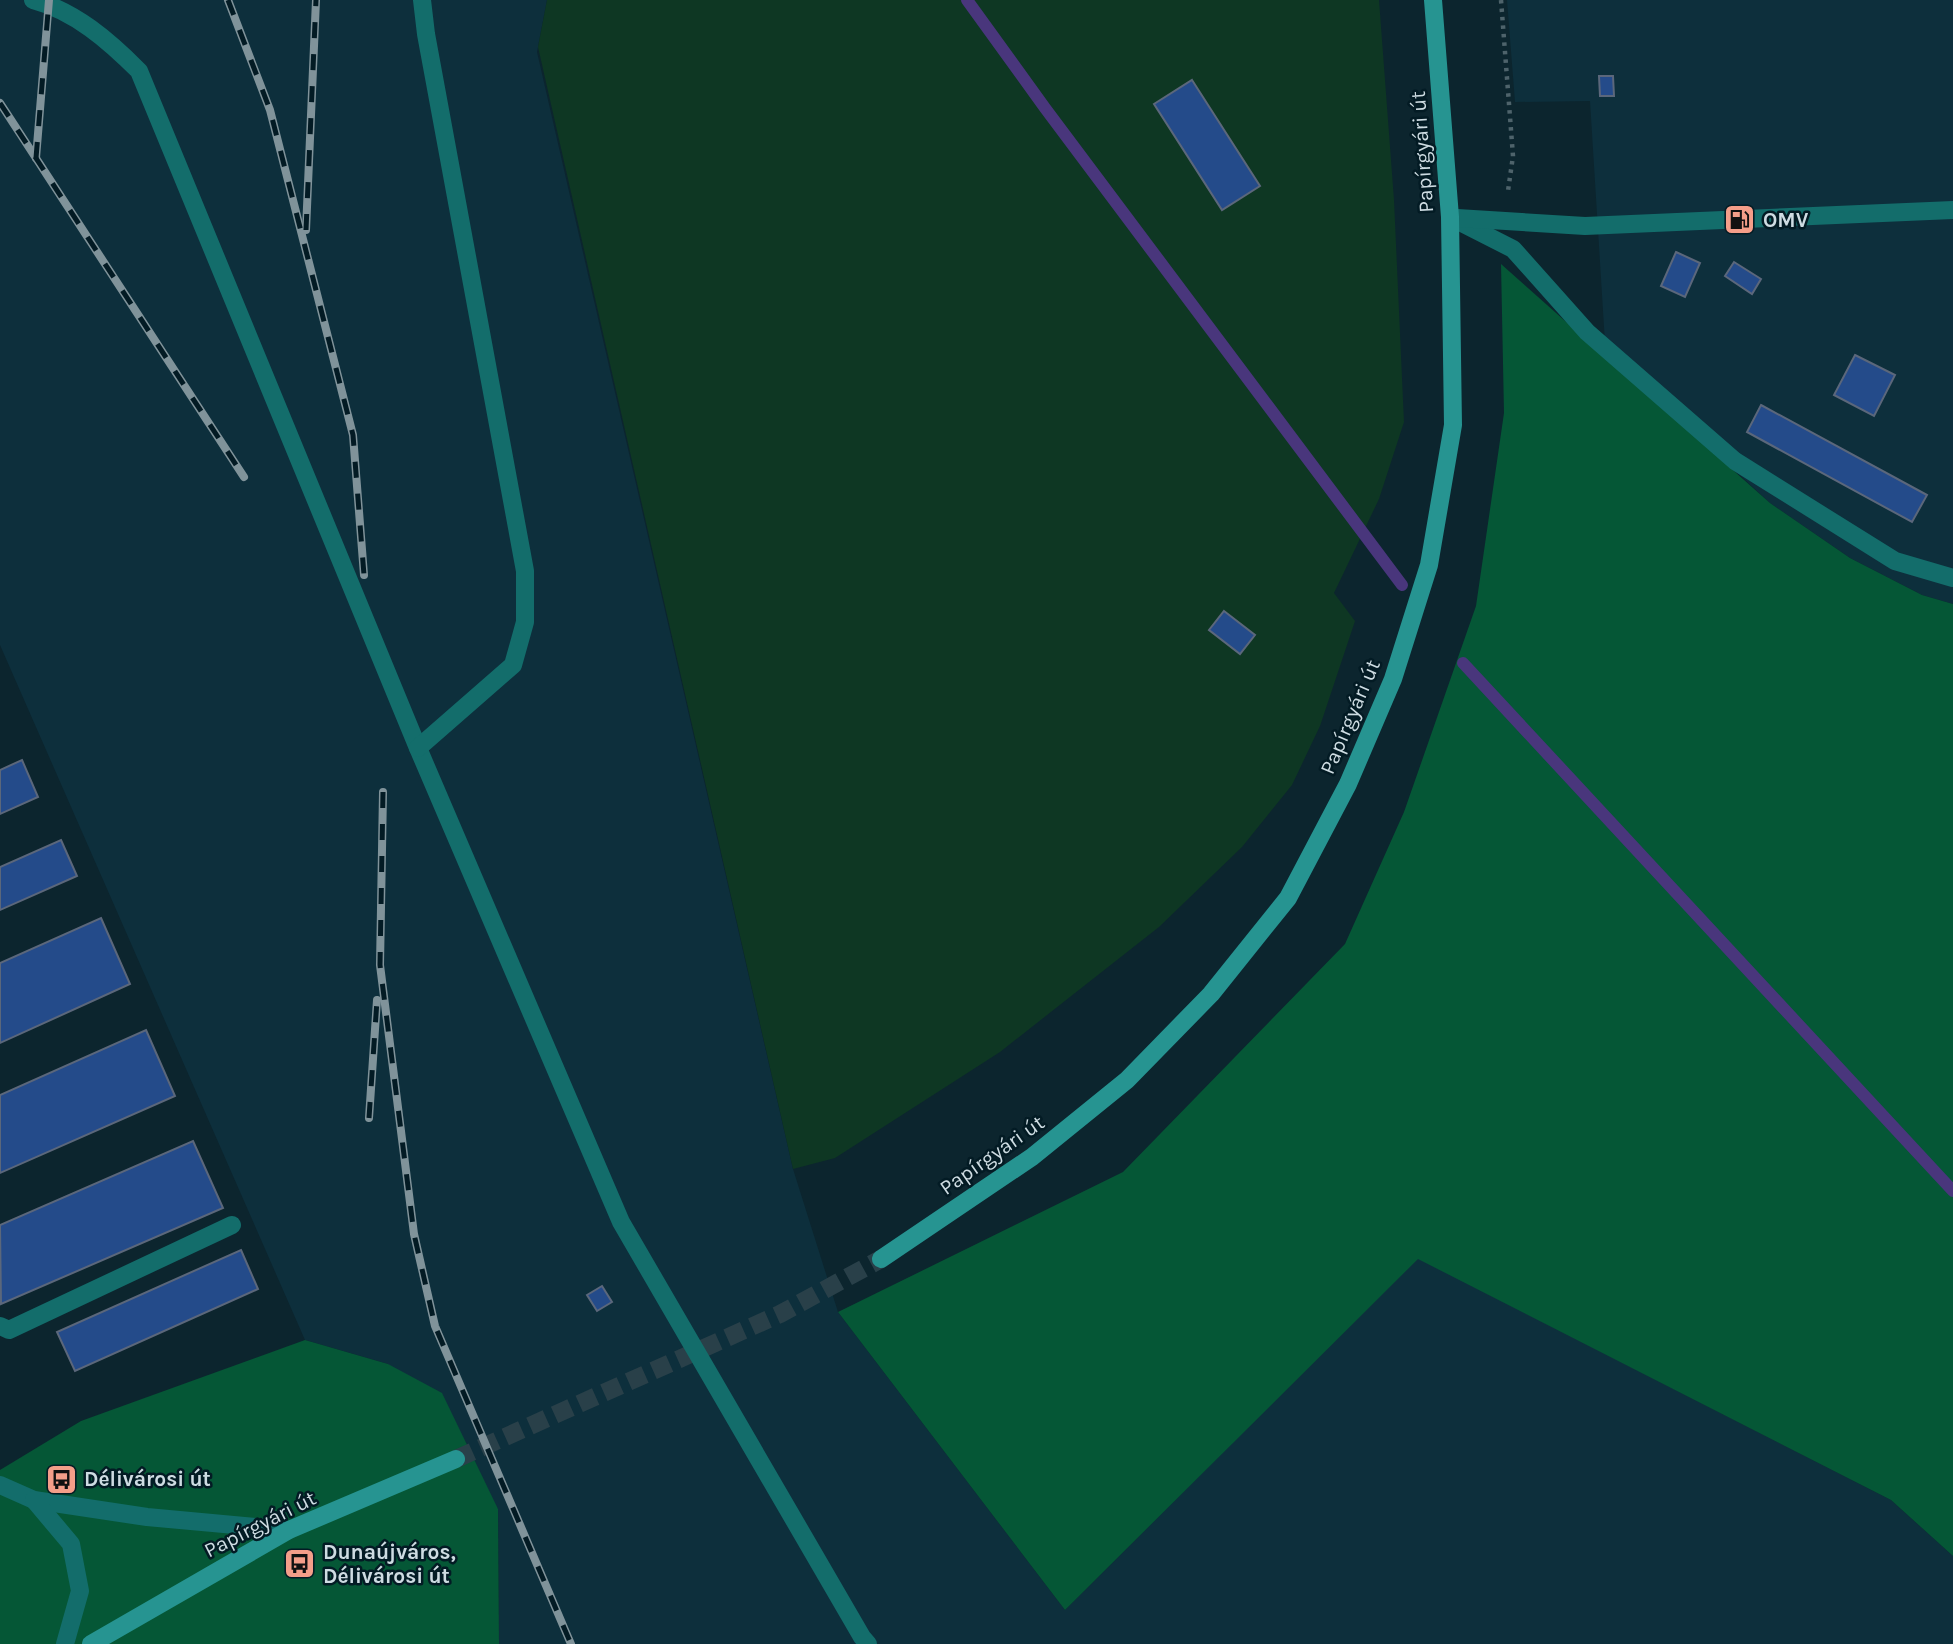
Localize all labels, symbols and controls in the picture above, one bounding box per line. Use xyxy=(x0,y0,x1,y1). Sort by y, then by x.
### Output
street label: Papírgyári út xyxy=(1406,90,1438,214)
fuel station icon: OMV xyxy=(1723,203,1757,237)
place label: OMV xyxy=(1763,208,1809,232)
street label: Papírgyári út xyxy=(1315,656,1385,778)
street label: Papírgyári út xyxy=(935,1110,1049,1200)
bus stop icon: Délivárosi út xyxy=(44,1462,78,1496)
place label: Délivárosi út xyxy=(84,1467,211,1491)
street label: Papírgyári út xyxy=(200,1486,320,1562)
place label: Dunaújváros, Délivárosi út xyxy=(323,1540,456,1588)
bus stop icon: Dunaújváros, Délivárosi út xyxy=(283,1547,317,1581)

